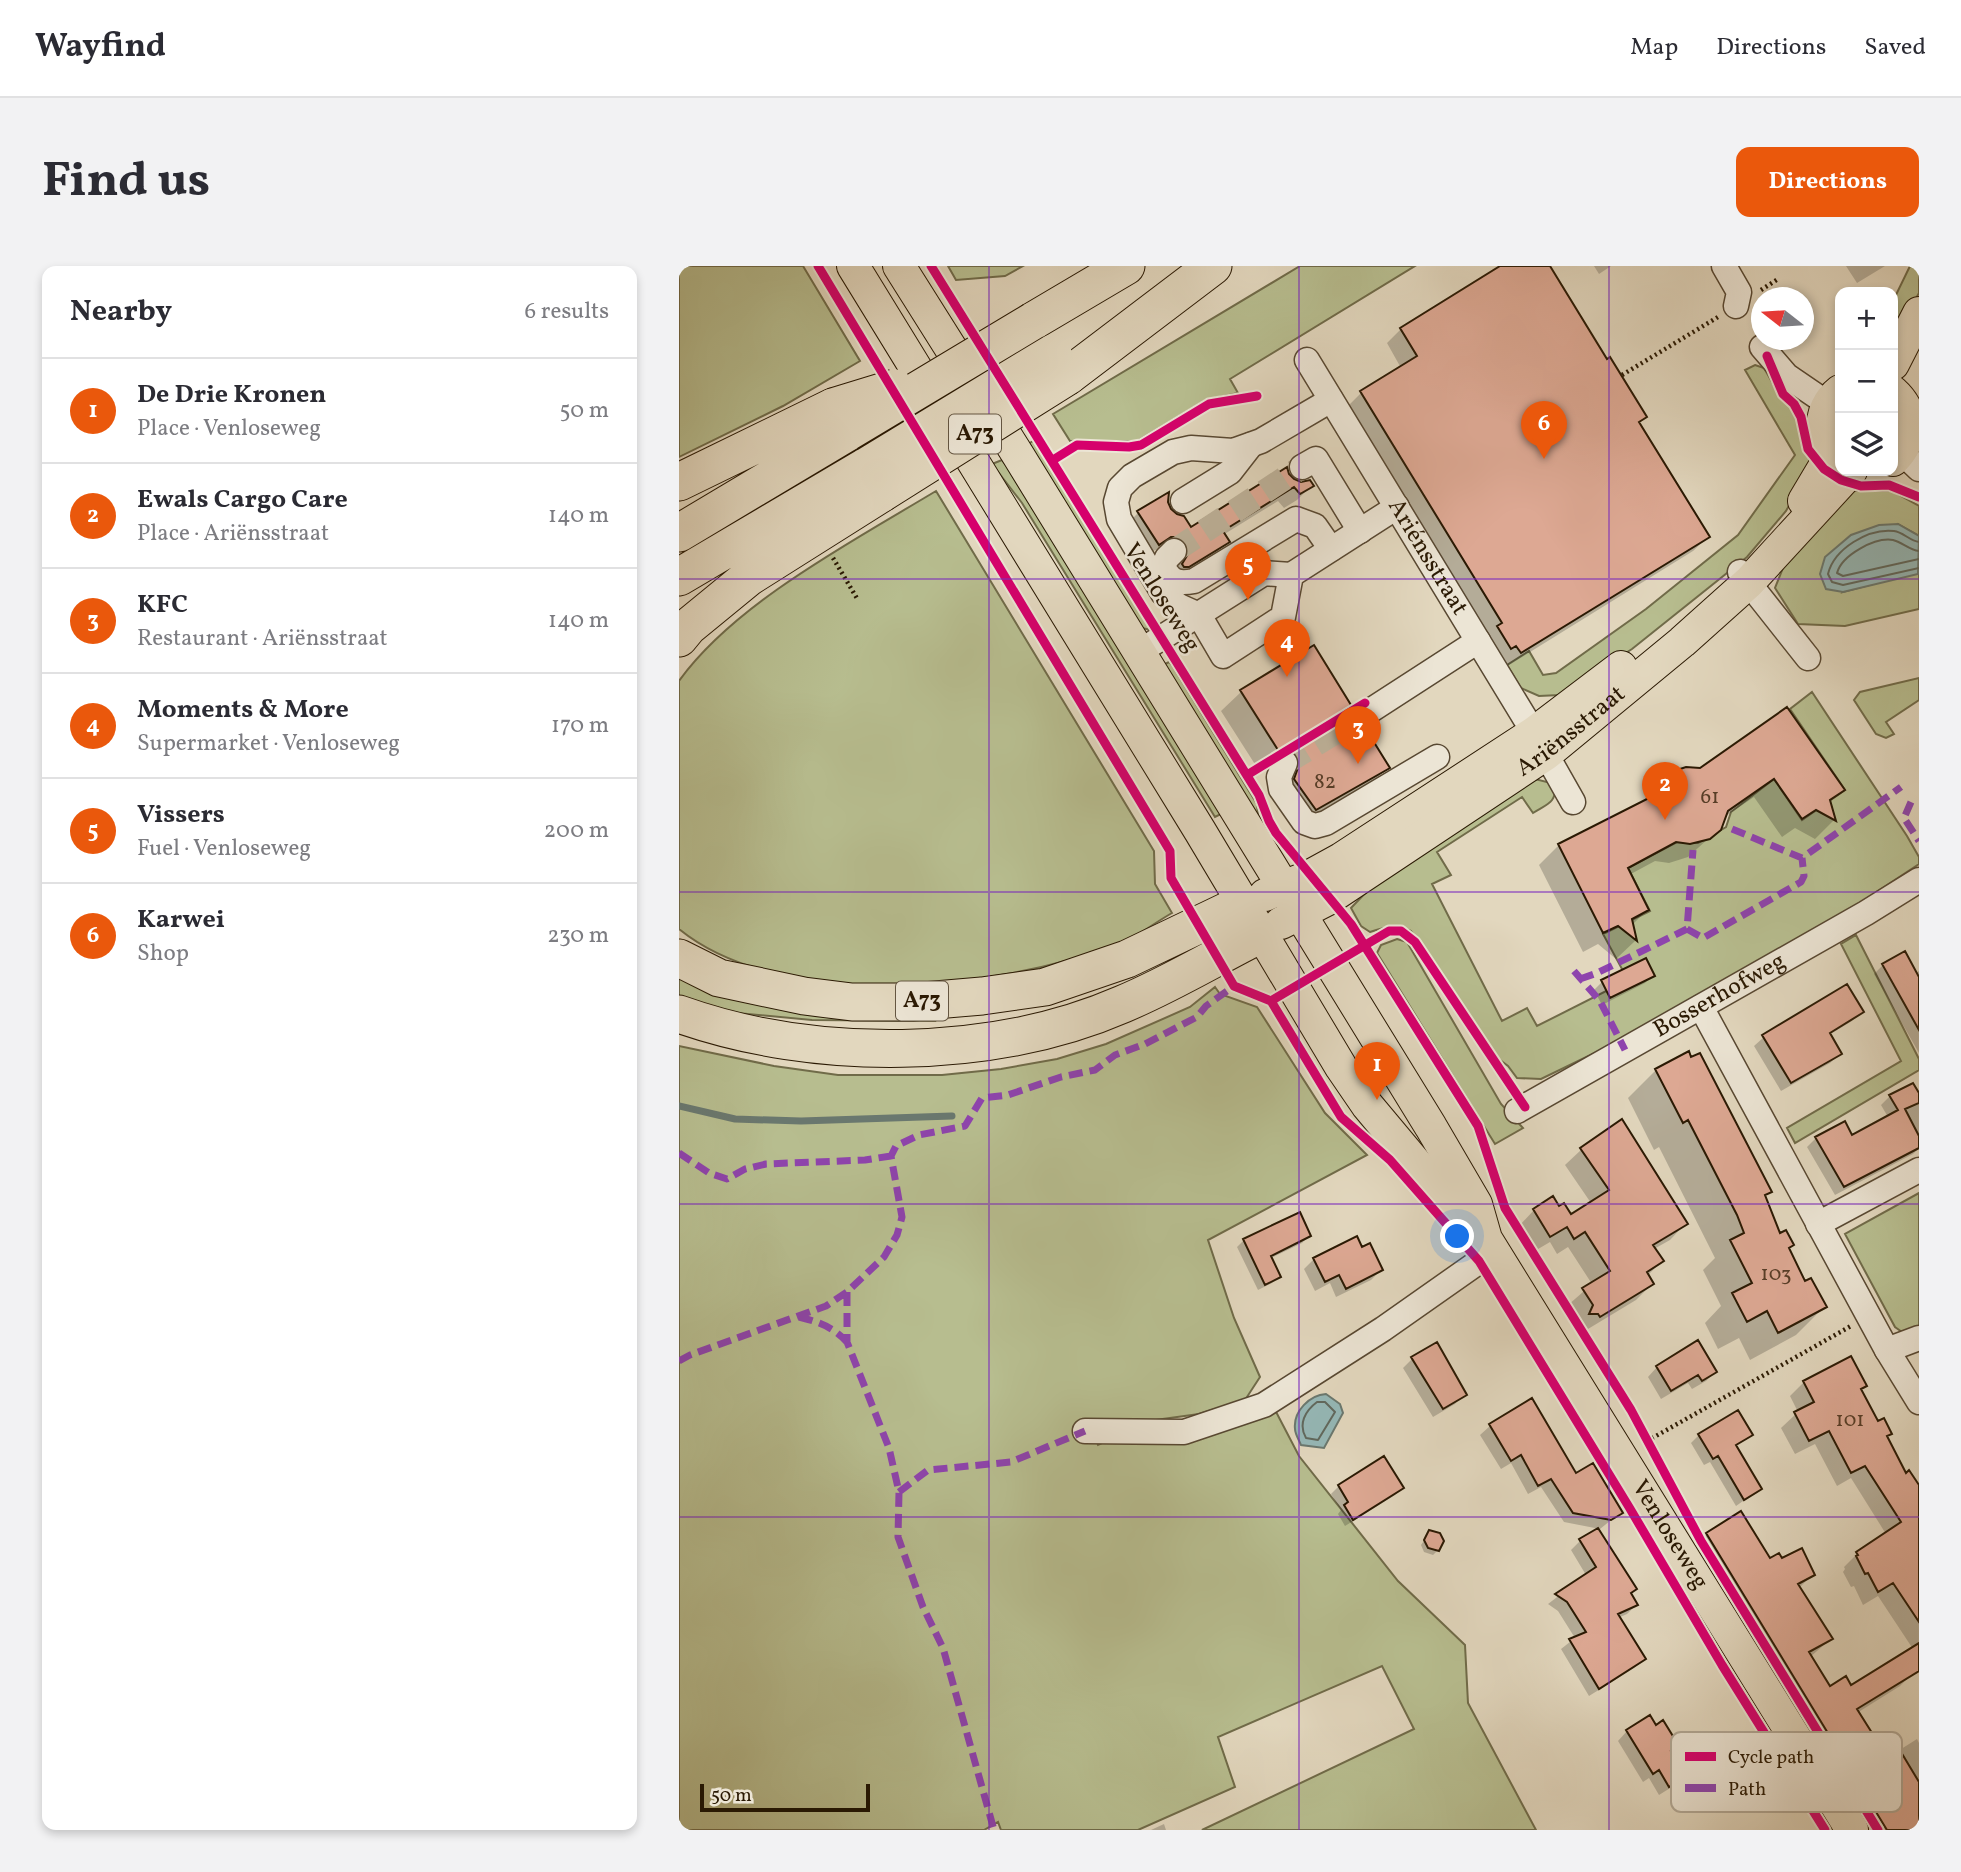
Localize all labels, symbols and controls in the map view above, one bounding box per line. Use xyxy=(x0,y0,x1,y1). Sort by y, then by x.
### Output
text: Wayfind xyxy=(35,25,166,71)
text: Map xyxy=(1630,31,1678,65)
text: Directions xyxy=(1716,31,1826,65)
text: Saved xyxy=(1864,31,1926,65)
button: Directions xyxy=(1736,147,1919,217)
text: Find us xyxy=(42,148,210,217)
north arrow xyxy=(1751,287,1814,350)
map controls xyxy=(1835,287,1898,476)
button: + xyxy=(1835,287,1898,350)
text: Nearby xyxy=(70,291,172,333)
text: 6 results xyxy=(525,296,609,328)
button: − xyxy=(1835,350,1898,413)
text: De Drie Kronen xyxy=(137,377,326,413)
text: 1 xyxy=(88,395,98,427)
text: 50 m xyxy=(560,395,609,427)
pin: 6 xyxy=(1521,401,1567,459)
text: Place · Venloseweg xyxy=(137,413,321,445)
button: layers xyxy=(1835,413,1898,476)
road number: A73 xyxy=(949,414,1001,454)
text: Ewals Cargo Care xyxy=(137,482,348,518)
street label: Ariénsstraat xyxy=(1379,493,1476,622)
text: 2 xyxy=(87,500,99,532)
text: 140 m xyxy=(548,500,609,532)
text: Place · Ariënsstraat xyxy=(137,518,329,550)
street label: Venloseweg xyxy=(1114,537,1208,659)
pin: 5 xyxy=(1225,542,1271,600)
text: KFC xyxy=(137,587,188,623)
text: 3 xyxy=(87,605,99,637)
text: 140 m xyxy=(548,605,609,637)
pin: 4 xyxy=(1264,619,1310,677)
text: Restaurant · Ariënsstraat xyxy=(137,623,388,655)
street label: Ariënsstraat xyxy=(1510,678,1633,786)
text: Moments & More xyxy=(137,692,349,728)
pin: 3 xyxy=(1335,706,1381,764)
text: 4 xyxy=(86,710,100,742)
text: 170 m xyxy=(551,710,609,742)
text: Supermarket · Venloseweg xyxy=(137,728,400,760)
pin: 2 xyxy=(1642,762,1688,820)
house number: 82 xyxy=(1314,768,1336,797)
house number: 61 xyxy=(1701,783,1719,812)
text: Vissers xyxy=(137,797,225,833)
text: 5 xyxy=(87,815,99,847)
text: 200 m xyxy=(544,815,609,847)
text: Fuel · Venloseweg xyxy=(137,833,311,865)
text: Karwei xyxy=(137,902,225,938)
text: 6 xyxy=(87,920,99,952)
text: 230 m xyxy=(547,920,609,952)
text: Shop xyxy=(137,938,189,970)
street label: Bosserhofweg xyxy=(1647,945,1792,1047)
road number: A73 xyxy=(896,982,948,1020)
pin: 1 xyxy=(1354,1042,1400,1100)
your location xyxy=(1440,1219,1474,1253)
house number: 103 xyxy=(1761,1260,1792,1289)
house number: 101 xyxy=(1836,1406,1864,1435)
street label: Venloseweg xyxy=(1622,1474,1716,1596)
legend xyxy=(1671,1732,1902,1812)
text: Cycle path xyxy=(1728,1745,1814,1771)
text: Path xyxy=(1728,1777,1766,1803)
scale bar xyxy=(700,1781,870,1813)
text: 50 m xyxy=(711,1783,752,1809)

